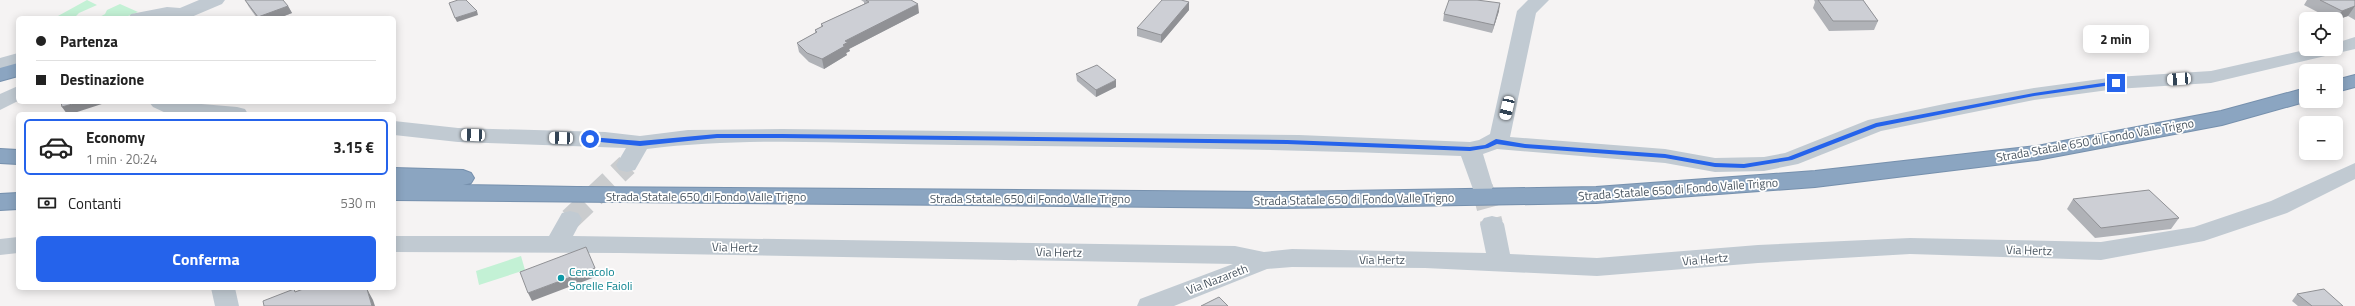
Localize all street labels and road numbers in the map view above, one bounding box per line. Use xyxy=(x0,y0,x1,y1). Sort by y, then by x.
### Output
street label: Strada Statale 650 di Fondo Valle Trigno xyxy=(1995,113,2195,167)
street label: Strada Statale 650 di Fondo Valle Trigno xyxy=(1577,173,1779,205)
street label: Strada Statale 650 di Fondo Valle Trigno xyxy=(606,187,806,206)
street label: Strada Statale 650 di Fondo Valle Trigno xyxy=(1254,188,1454,210)
street label: Strada Statale 650 di Fondo Valle Trigno xyxy=(930,189,1130,208)
street label: Via Hertz xyxy=(712,237,758,257)
street label: Via Hertz xyxy=(2006,240,2052,260)
street label: Via Hertz xyxy=(1036,242,1082,262)
street label: Via Hertz xyxy=(1681,248,1729,270)
street label: Via Hertz xyxy=(1359,250,1405,269)
street label: Via Nazareth xyxy=(1183,259,1251,299)

